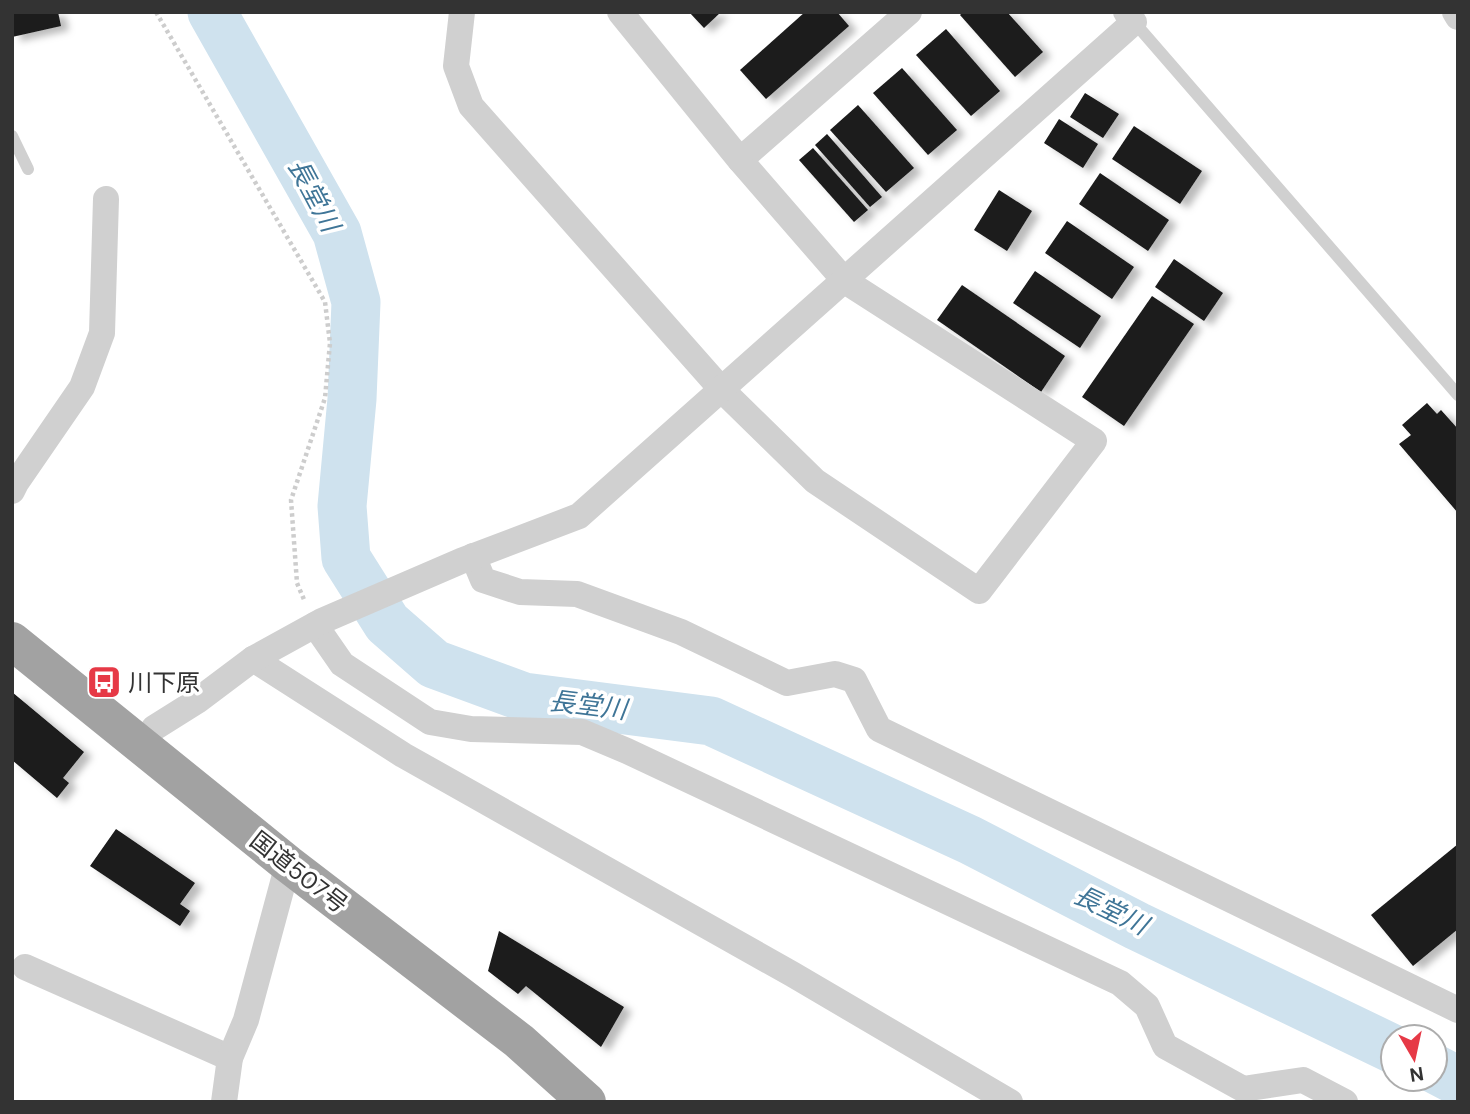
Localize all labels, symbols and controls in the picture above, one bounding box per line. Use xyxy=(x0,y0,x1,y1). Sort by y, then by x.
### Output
water label: 長堂川 xyxy=(281,153,349,240)
bus stop icon: 川下原 xyxy=(85,663,123,701)
place label: 川下原 xyxy=(128,667,200,698)
water label: 長堂川 xyxy=(547,683,632,727)
street label: 国道507号 xyxy=(244,824,354,920)
water label: 長堂川 xyxy=(1068,878,1156,944)
north arrow xyxy=(1379,1023,1449,1093)
text: N xyxy=(1408,1061,1425,1088)

